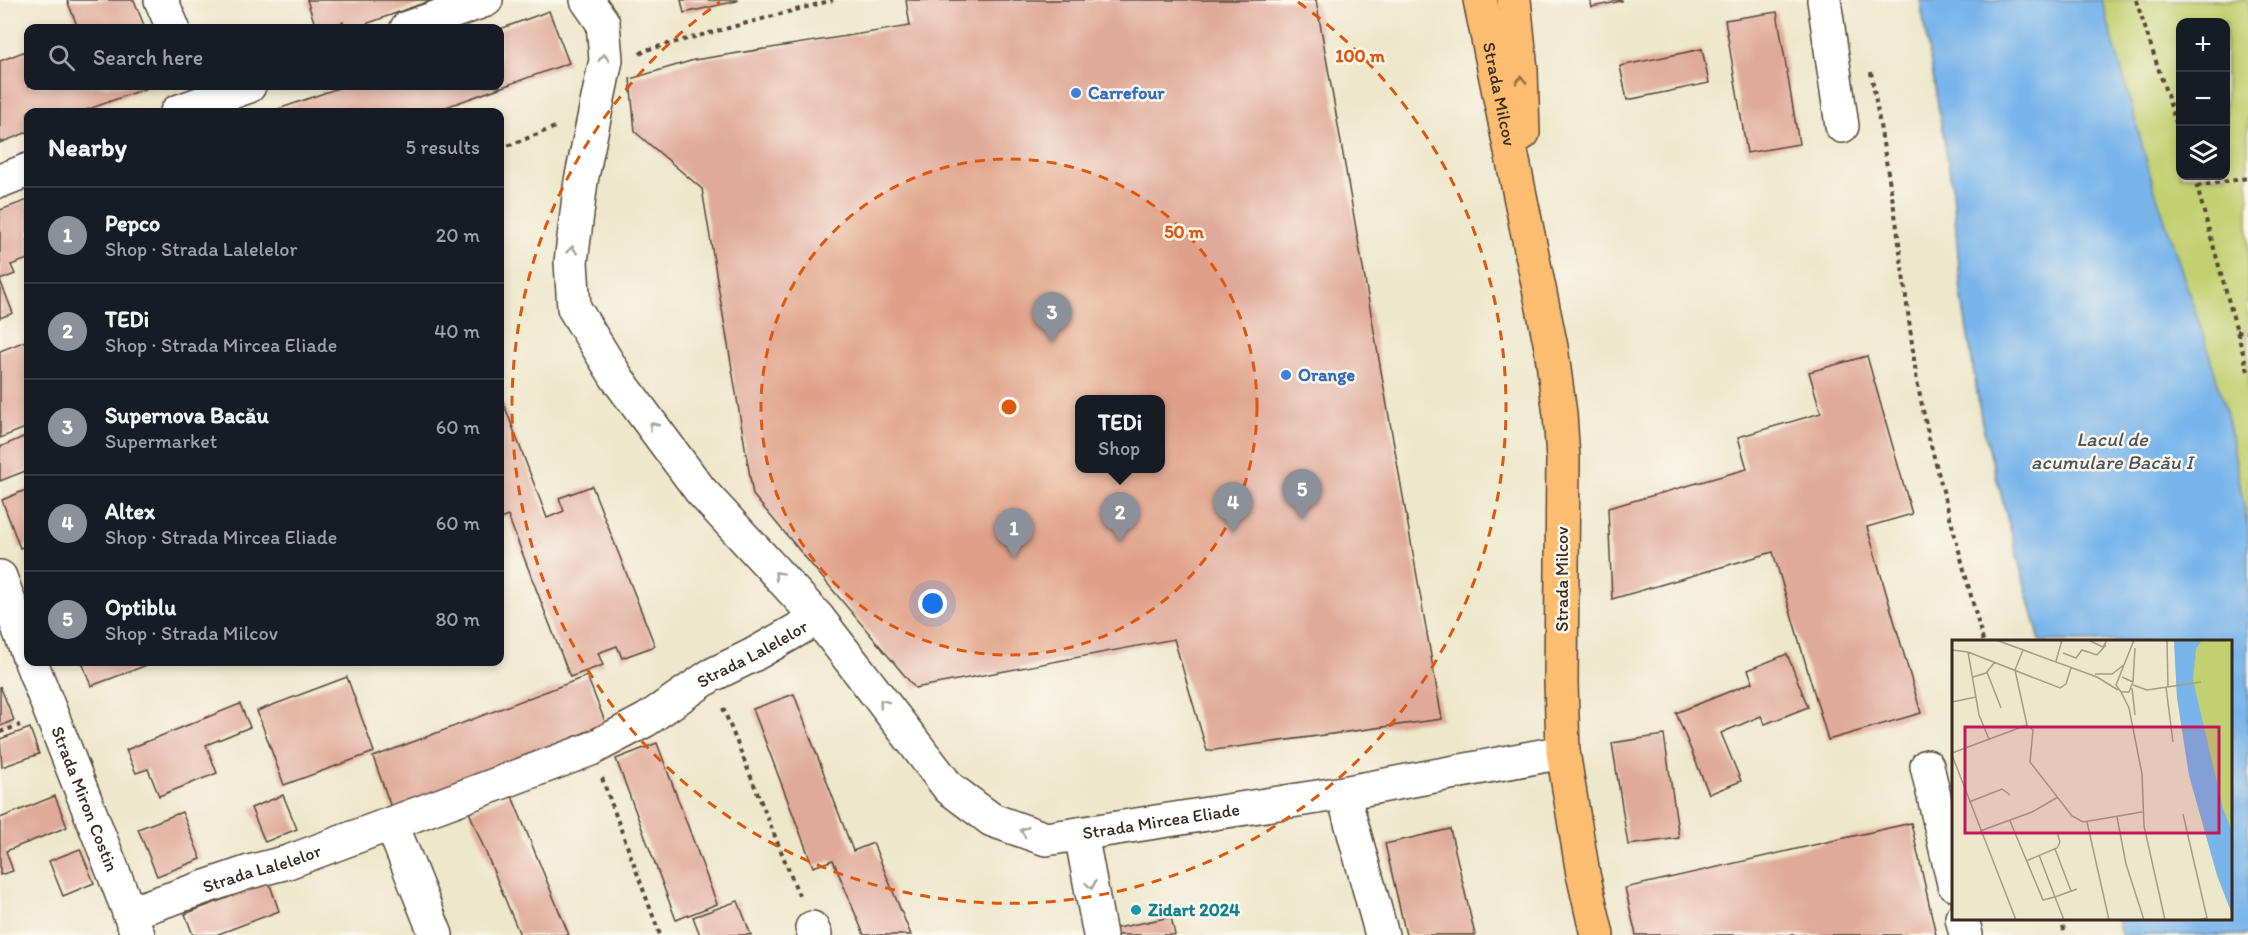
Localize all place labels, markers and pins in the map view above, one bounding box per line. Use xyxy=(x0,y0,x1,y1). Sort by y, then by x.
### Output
place label: Carrefour xyxy=(1088,82,1165,104)
marker: Carrefour xyxy=(1069,86,1083,100)
pin: 3 xyxy=(1032,292,1072,342)
place label: Orange xyxy=(1298,364,1355,386)
marker: Orange xyxy=(1279,368,1293,382)
centre of rings xyxy=(999,397,1019,417)
pin: 5 xyxy=(1282,470,1322,519)
pin: 4 xyxy=(1214,482,1252,532)
pin: 2 xyxy=(1100,492,1140,542)
pin: 1 xyxy=(994,508,1034,558)
place label: Zidart 2024 xyxy=(1148,899,1240,921)
marker: Zidart 2024 xyxy=(1129,903,1143,917)

